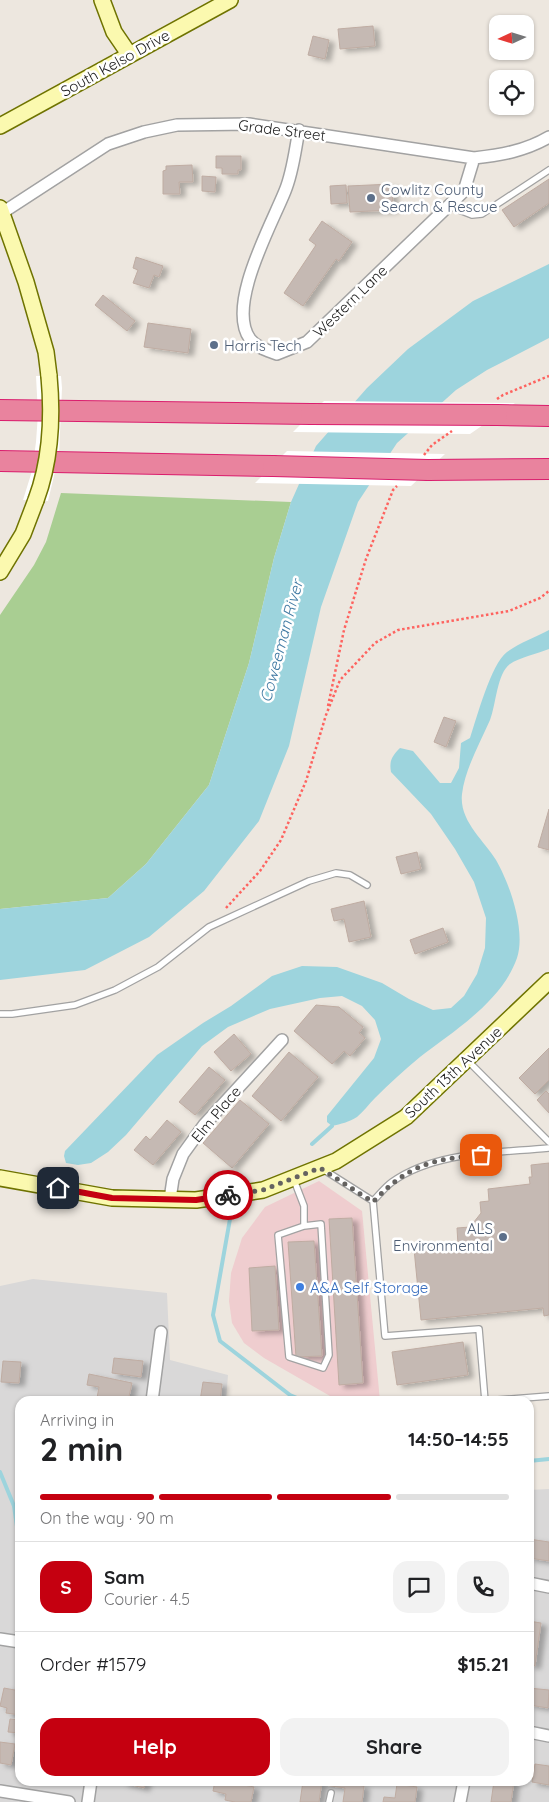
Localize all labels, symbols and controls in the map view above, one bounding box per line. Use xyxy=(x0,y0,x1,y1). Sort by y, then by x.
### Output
north arrow xyxy=(489,15,534,60)
map controls xyxy=(489,15,534,115)
street label: South Kelso Drive xyxy=(57,25,173,101)
button: locate xyxy=(489,70,534,115)
street label: Grade Street xyxy=(237,115,327,145)
place label: Cowlitz County Search & Rescue xyxy=(381,180,497,216)
marker: Cowlitz County Search & Rescue xyxy=(365,192,377,204)
street label: Western Lane xyxy=(309,261,391,341)
place label: Harris Tech xyxy=(224,336,302,355)
marker: Harris Tech xyxy=(208,339,220,351)
water label: Coweeman River xyxy=(255,576,307,704)
street label: South 13th Avenue xyxy=(400,1022,506,1122)
street label: Elm Place xyxy=(187,1082,245,1146)
pin xyxy=(460,1134,502,1176)
icon: bag xyxy=(467,1141,495,1169)
pin xyxy=(37,1167,79,1209)
courier xyxy=(203,1170,253,1220)
icon: home xyxy=(44,1174,72,1202)
icon: bike xyxy=(214,1181,242,1209)
place label: ALS Environmental xyxy=(393,1219,493,1255)
marker: ALS Environmental xyxy=(497,1231,509,1243)
place label: A&A Self Storage xyxy=(310,1278,428,1297)
marker: A&A Self Storage xyxy=(294,1281,306,1293)
text: Arriving in xyxy=(40,1410,114,1430)
text: 14:50–14:55 xyxy=(408,1427,509,1451)
text: 2 min xyxy=(40,1429,123,1469)
text: On the way · 90 m xyxy=(40,1508,174,1528)
button: chat xyxy=(393,1561,445,1613)
button: phone xyxy=(457,1561,509,1613)
text: Sam xyxy=(104,1565,145,1589)
text: S xyxy=(60,1575,72,1599)
text: Courier · 4.5 xyxy=(104,1589,190,1609)
text: Order #1579 xyxy=(40,1652,146,1676)
text: $15.21 xyxy=(457,1652,509,1676)
button: Help xyxy=(40,1718,270,1776)
button: Share xyxy=(280,1718,509,1776)

